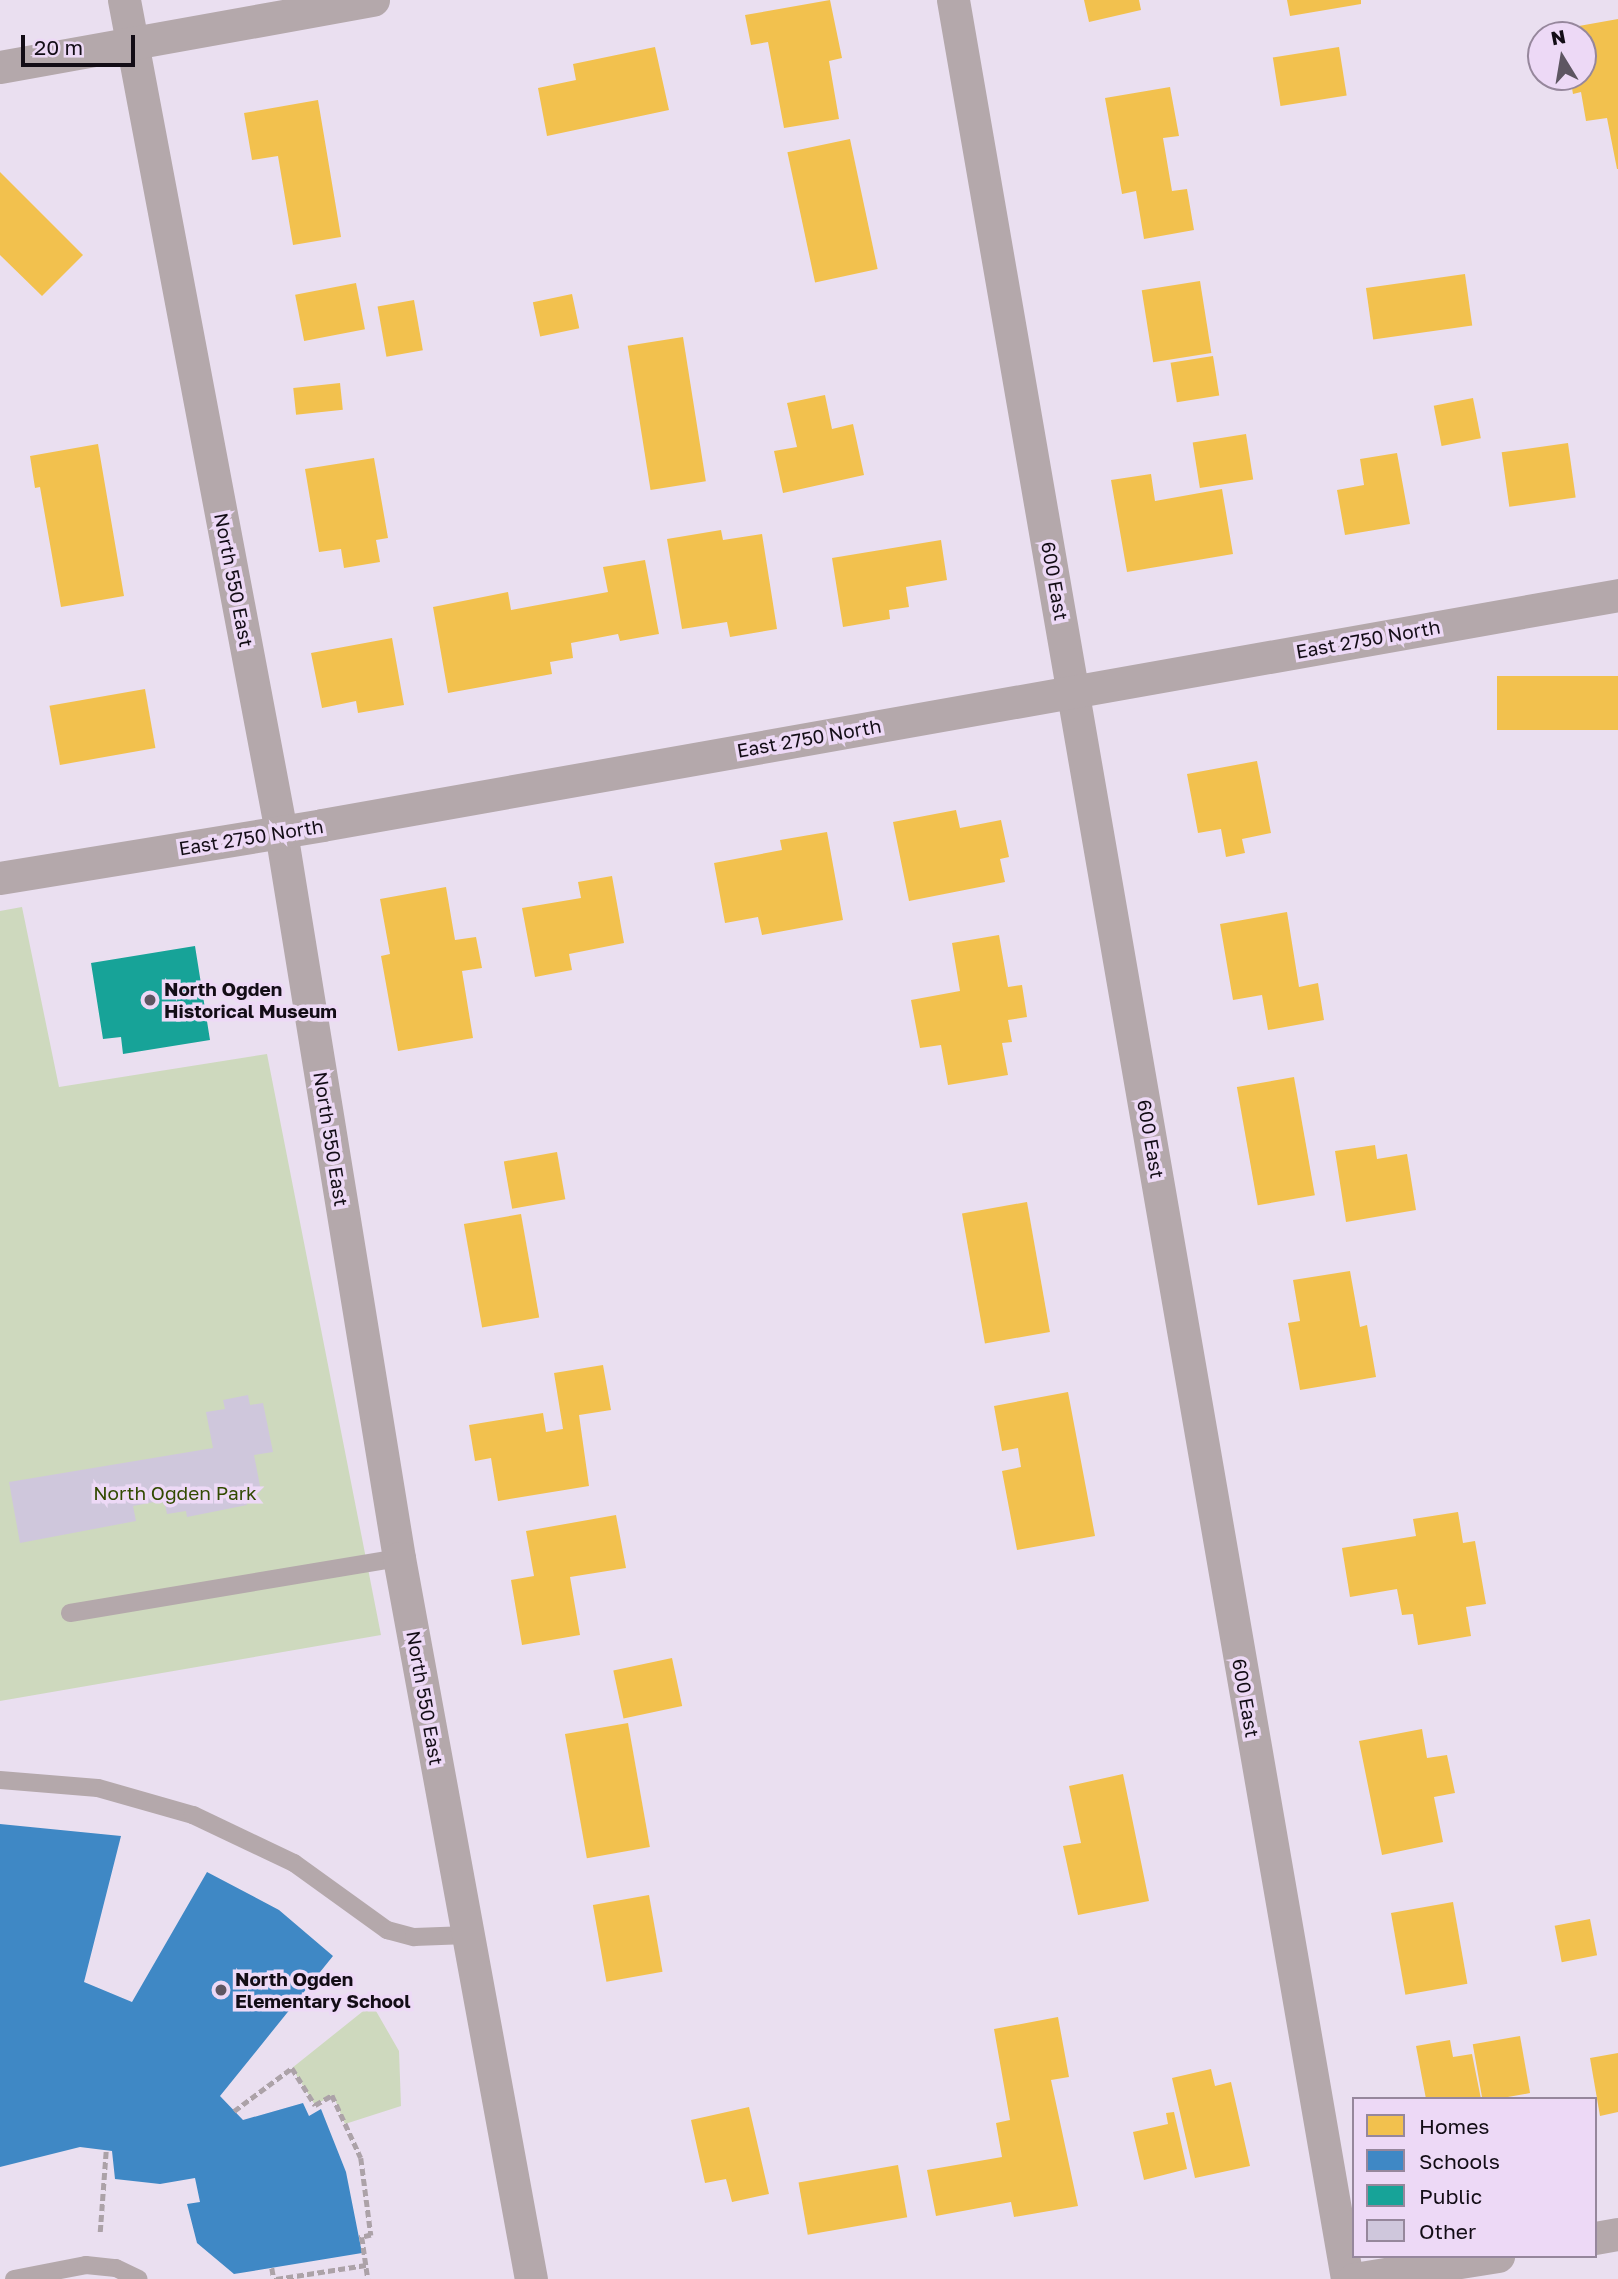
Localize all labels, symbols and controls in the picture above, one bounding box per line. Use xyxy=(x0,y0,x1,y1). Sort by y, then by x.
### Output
scale bar xyxy=(24,21,138,65)
north arrow xyxy=(1527,21,1597,91)
text: N xyxy=(1549,24,1568,50)
text: 20 m xyxy=(34,34,83,60)
street label: North 550 East xyxy=(210,511,258,649)
street label: 600 East xyxy=(1037,540,1073,622)
street label: East 2750 North xyxy=(1294,615,1442,663)
street label: East 2750 North xyxy=(735,714,883,762)
street label: East 2750 North xyxy=(177,814,325,860)
place label: North Ogden Historical Museum xyxy=(164,978,337,1022)
marker: North Ogden Historical Museum xyxy=(142,992,158,1008)
street label: North 550 East xyxy=(309,1070,353,1208)
street label: 600 East xyxy=(1133,1098,1169,1180)
park label: North Ogden Park xyxy=(93,1482,257,1504)
street label: North 550 East xyxy=(402,1629,448,1767)
street label: 600 East xyxy=(1228,1657,1264,1739)
place label: North Ogden Elementary School xyxy=(235,1968,411,2012)
marker: North Ogden Elementary School xyxy=(213,1982,229,1998)
legend xyxy=(1352,2097,1597,2258)
text: Homes xyxy=(1419,2113,1489,2139)
text: Schools xyxy=(1419,2148,1500,2174)
text: Public xyxy=(1419,2183,1482,2209)
text: Other xyxy=(1419,2218,1476,2244)

